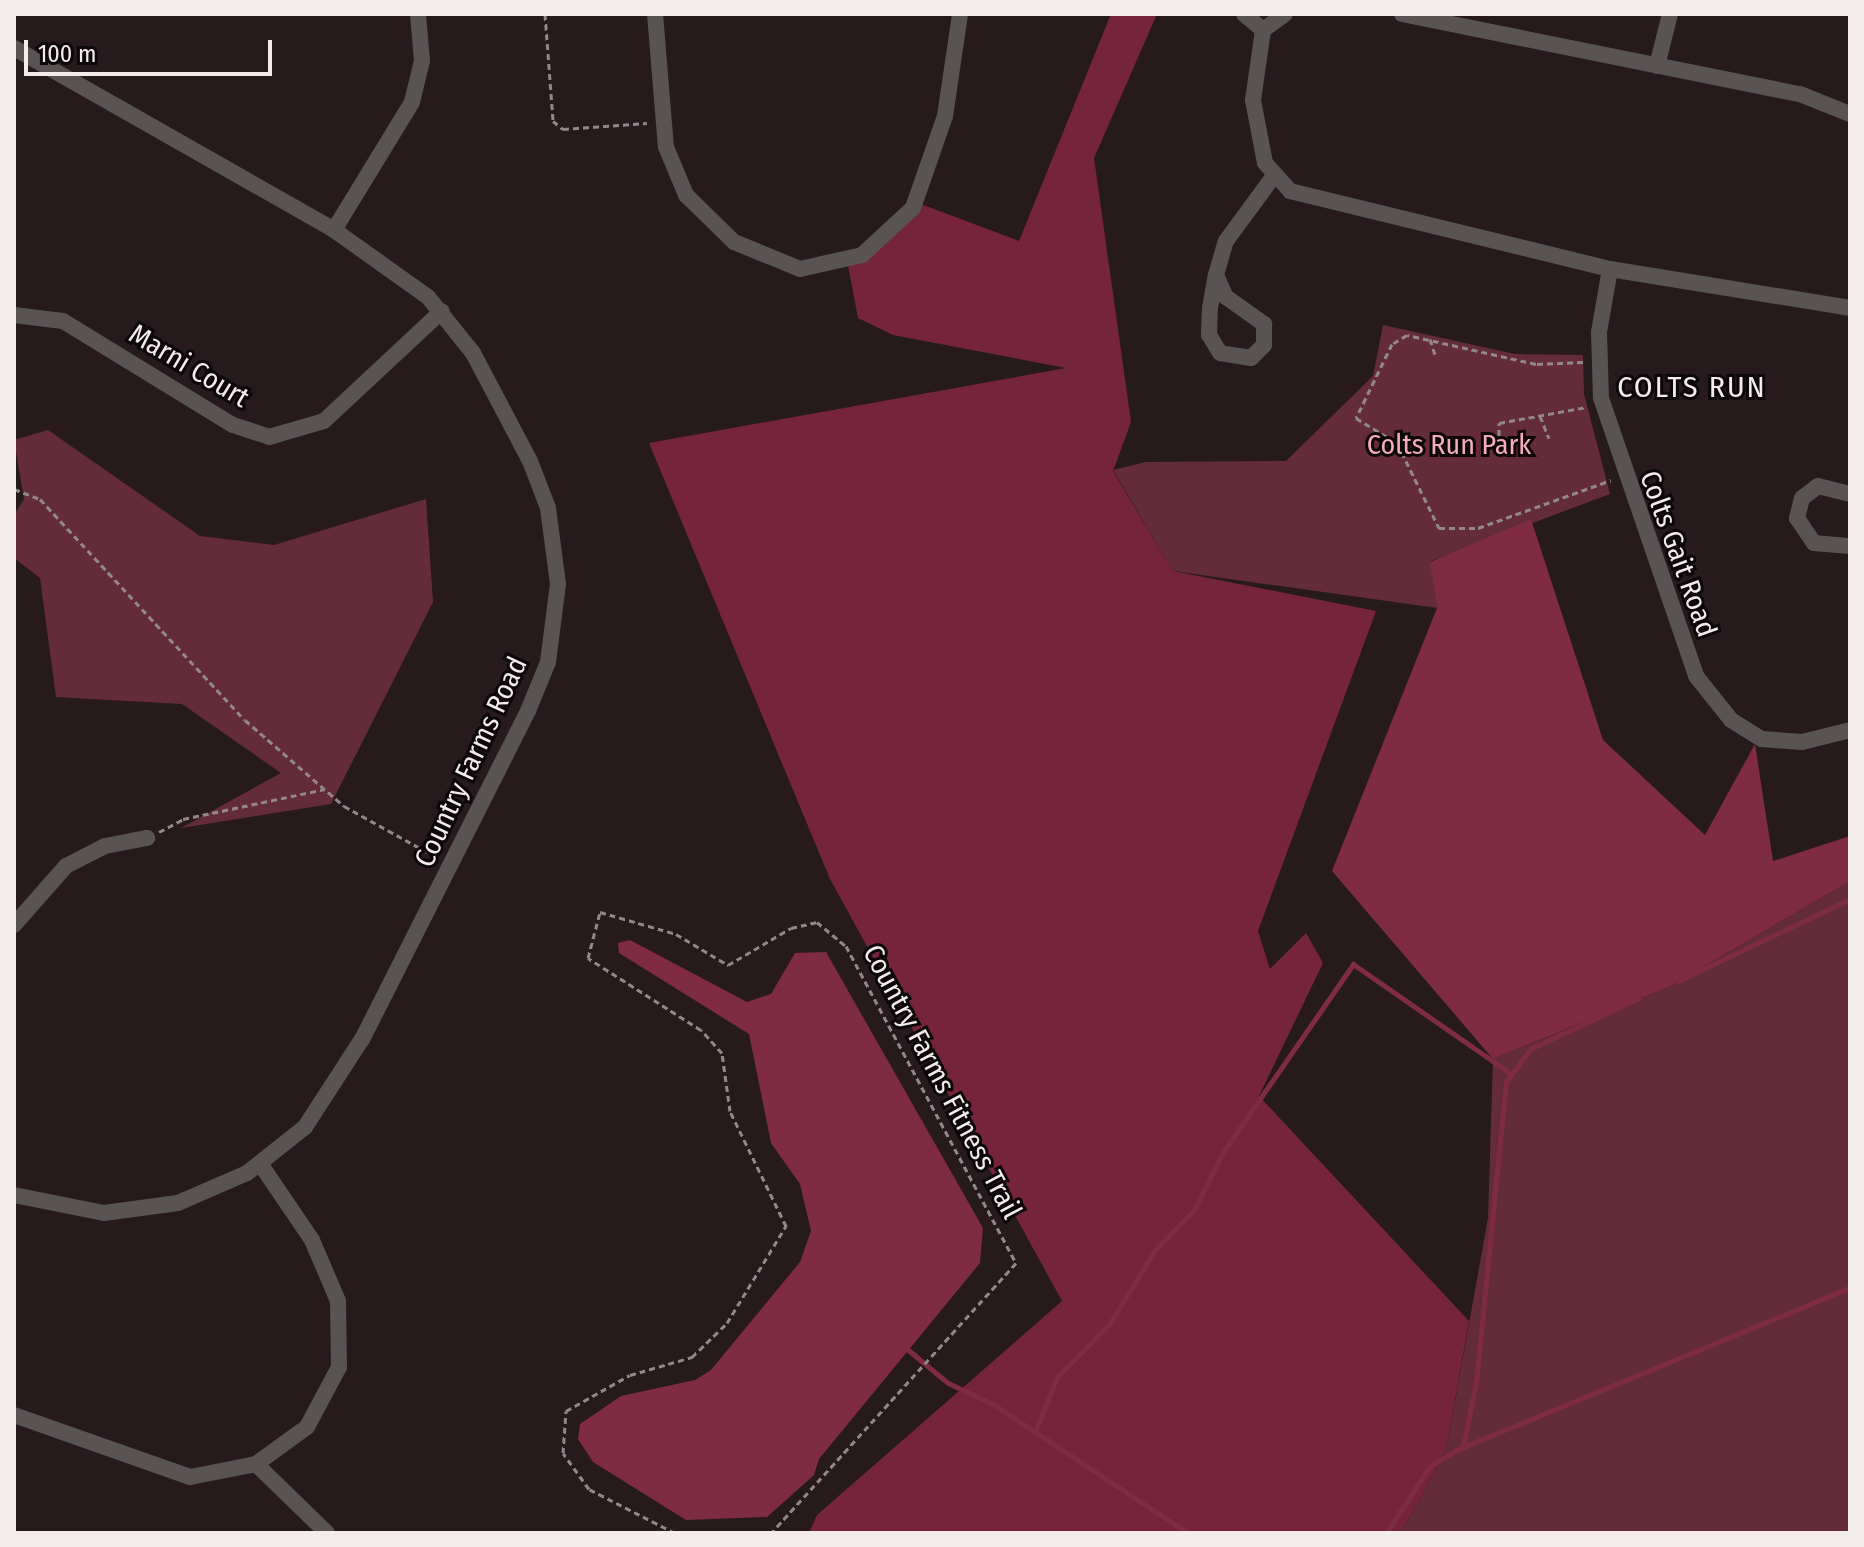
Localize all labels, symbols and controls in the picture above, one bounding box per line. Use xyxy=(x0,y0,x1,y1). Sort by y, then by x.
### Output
scale bar xyxy=(28,24,276,74)
text: 100 m xyxy=(38,40,96,68)
street label: Marni Court xyxy=(123,317,255,415)
district label: COLTS RUN xyxy=(1617,369,1767,405)
park label: Colts Run Park xyxy=(1367,428,1531,462)
street label: Colts Gait Road xyxy=(1632,466,1724,642)
street label: Country Farms Road xyxy=(408,652,534,872)
street label: Country Farms Fitness Trail xyxy=(855,939,1029,1225)

